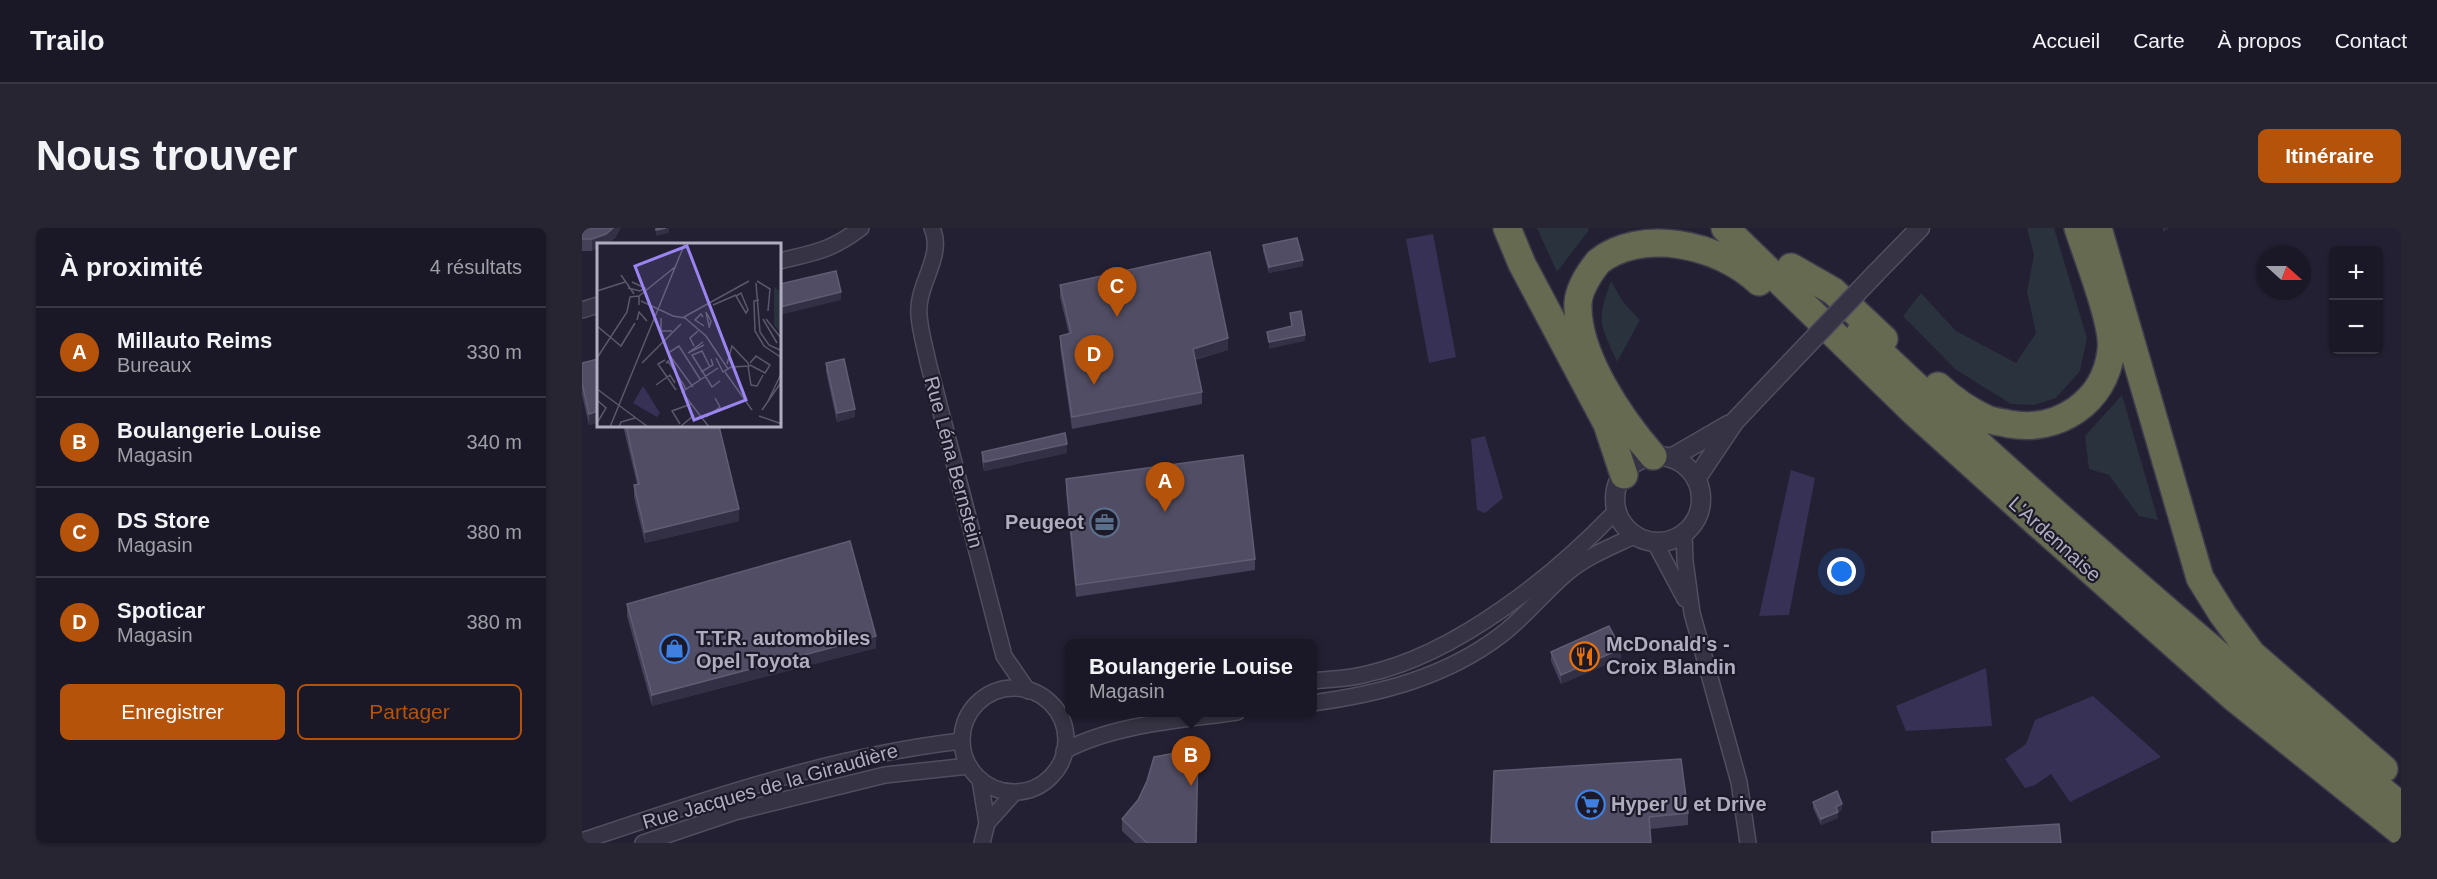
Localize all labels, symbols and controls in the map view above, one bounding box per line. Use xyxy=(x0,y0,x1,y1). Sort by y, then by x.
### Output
text: Trailo xyxy=(30,25,105,56)
text: Accueil xyxy=(2033,29,2100,52)
text: Carte xyxy=(2133,29,2185,52)
text: À propos xyxy=(2218,29,2302,52)
text: Contact xyxy=(2335,29,2407,52)
button: Itinéraire xyxy=(2258,129,2401,183)
text: Nous trouver xyxy=(36,132,297,179)
inset map xyxy=(597,243,782,428)
north arrow xyxy=(2257,246,2311,300)
map controls xyxy=(2329,246,2383,354)
button: + xyxy=(2329,246,2383,300)
text: À proximité xyxy=(60,252,203,282)
text: 4 résultats xyxy=(430,256,522,278)
pin: C xyxy=(1098,268,1136,317)
button: − xyxy=(2329,300,2383,354)
text: Millauto Reims xyxy=(117,328,272,353)
pin: D xyxy=(1074,336,1114,385)
text: A xyxy=(72,341,87,363)
text: 330 m xyxy=(466,341,522,363)
text: Bureaux xyxy=(117,354,192,376)
street label: Rue Léna Bernstein xyxy=(920,374,988,550)
text: Boulangerie Louise xyxy=(117,418,321,443)
text: B xyxy=(72,431,87,453)
text: 340 m xyxy=(466,431,522,453)
text: Magasin xyxy=(117,444,193,466)
pin: A xyxy=(1146,462,1184,512)
street label: L'Ardennaise xyxy=(2004,492,2106,586)
office icon: Peugeot xyxy=(1089,506,1121,538)
text: DS Store xyxy=(117,508,210,533)
place label: Peugeot xyxy=(1005,511,1084,533)
text: C xyxy=(72,521,87,543)
text: 380 m xyxy=(466,521,522,543)
text: Magasin xyxy=(117,534,193,556)
your location xyxy=(1827,557,1856,586)
text: Spoticar xyxy=(117,598,205,623)
text: D xyxy=(72,611,87,633)
text: 380 m xyxy=(466,611,522,633)
text: Magasin xyxy=(117,624,193,646)
place label: T.T.R. automobiles Opel Toyota xyxy=(696,627,870,672)
shop icon: T.T.R. automobiles Opel Toyota xyxy=(659,633,691,665)
place label: McDonald's - Croix Blandin xyxy=(1606,633,1736,678)
popup xyxy=(1065,639,1317,717)
restaurant icon: McDonald's - Croix Blandin xyxy=(1569,640,1601,672)
text: Boulangerie Louise xyxy=(1089,654,1293,679)
text: Magasin xyxy=(1089,680,1165,702)
button: Enregistrer xyxy=(60,684,285,740)
button: Partager xyxy=(297,684,522,740)
pin: B xyxy=(1172,736,1210,786)
street label: Rue Jacques de la Giraudière xyxy=(640,739,900,833)
supermarket icon: Hyper U et Drive xyxy=(1574,788,1606,820)
place label: Hyper U et Drive xyxy=(1611,793,1767,815)

